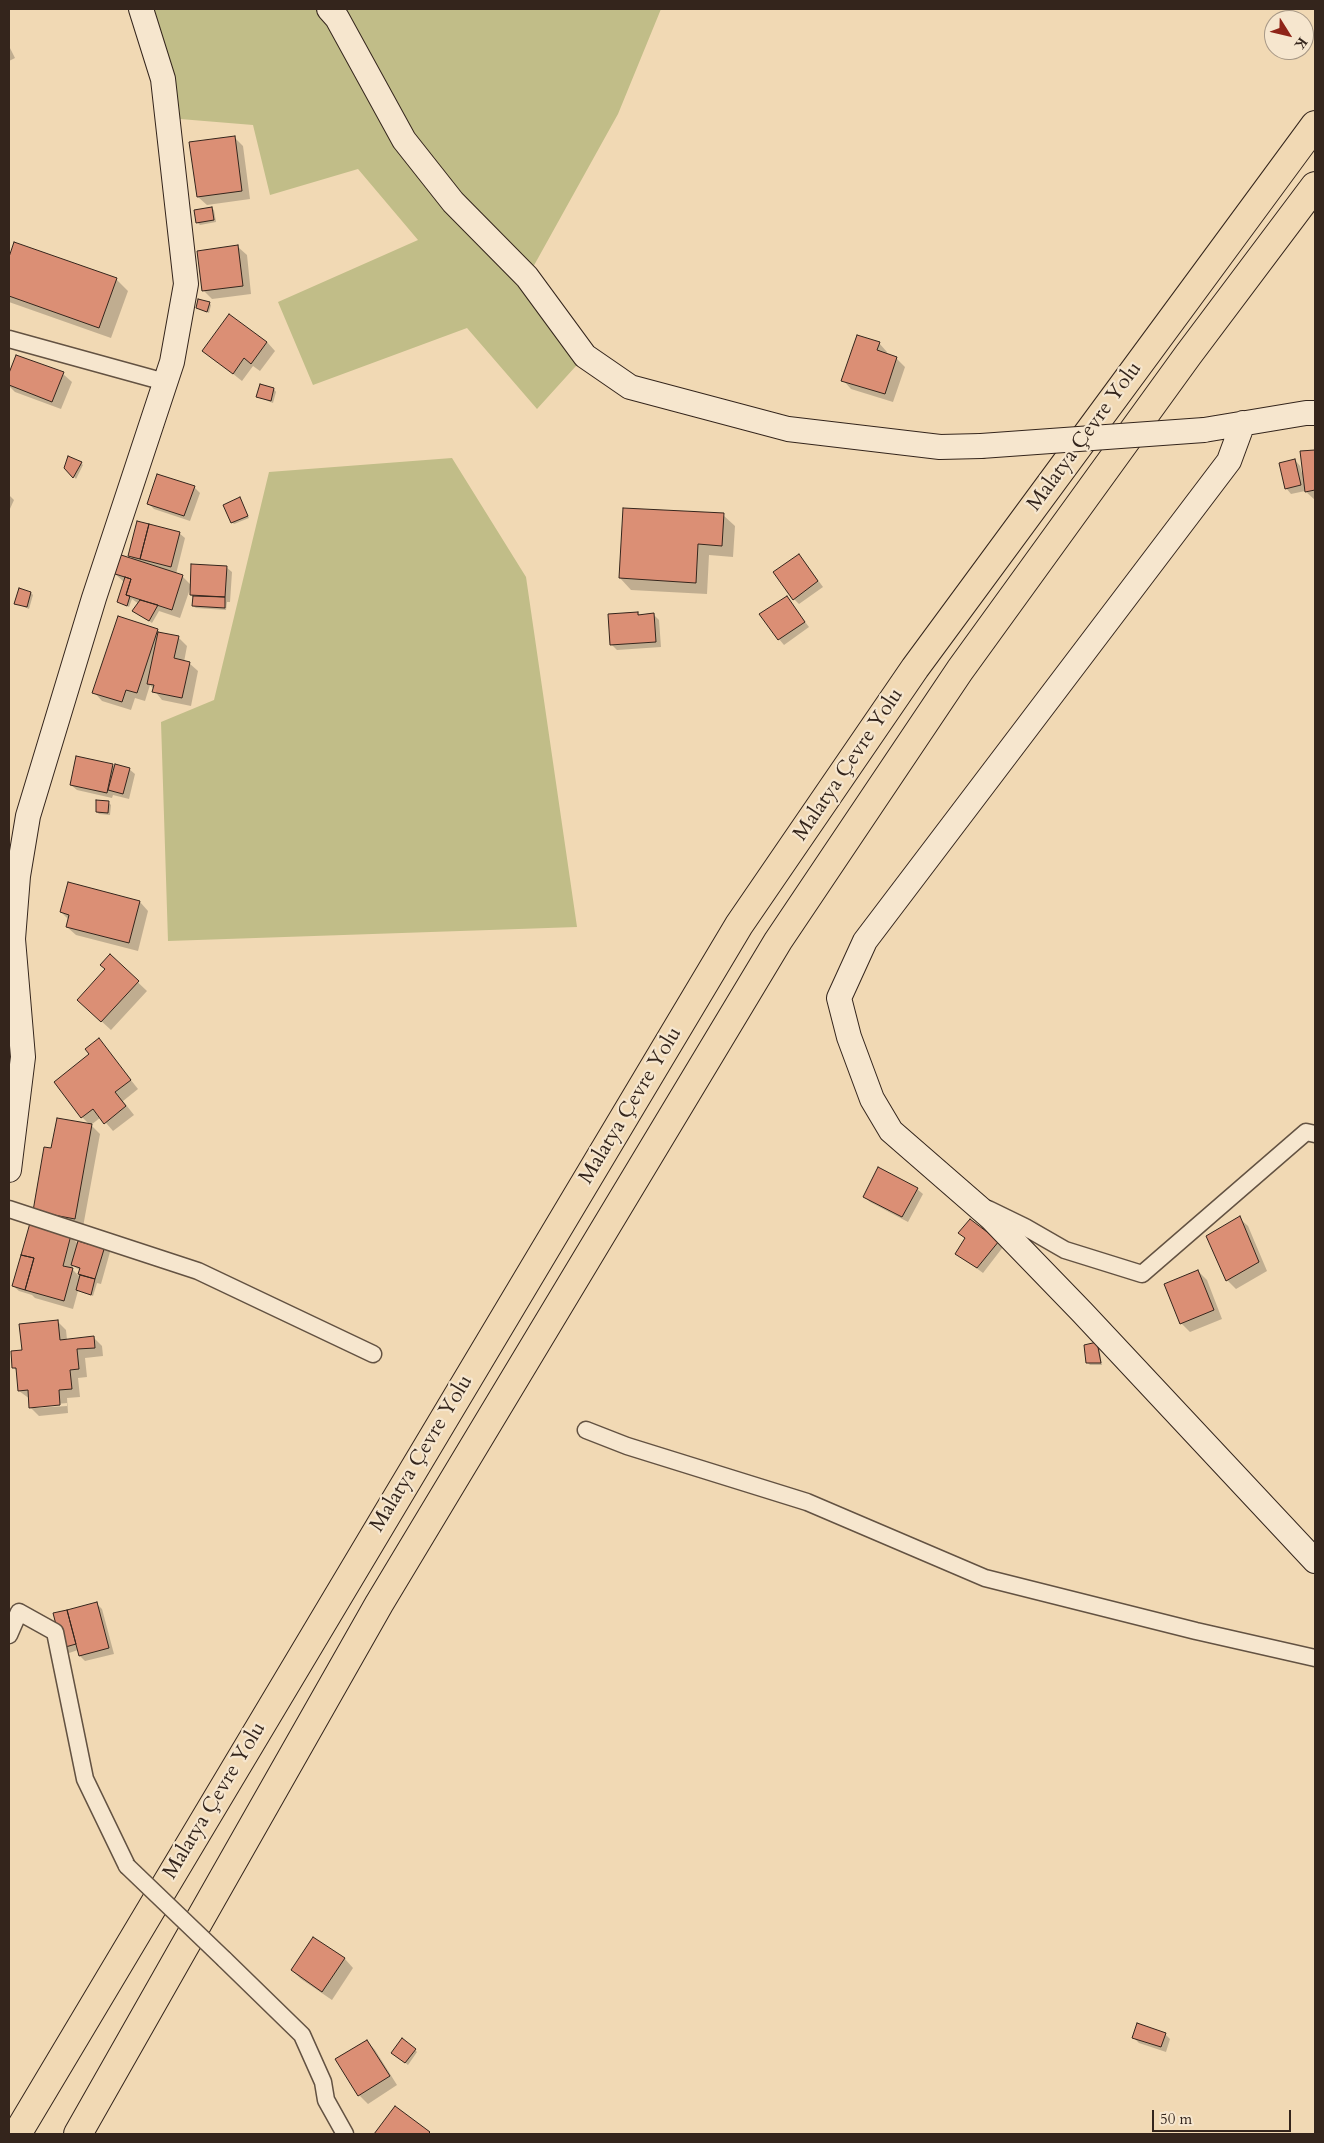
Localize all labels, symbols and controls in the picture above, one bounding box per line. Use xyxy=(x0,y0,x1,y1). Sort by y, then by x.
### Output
north arrow xyxy=(1264,10,1314,60)
text: K xyxy=(1290,33,1312,54)
street label: Malatya Çevre Yolu xyxy=(1022,357,1148,517)
street label: Malatya Çevre Yolu xyxy=(789,684,909,846)
street label: Malatya Çevre Yolu xyxy=(574,1023,688,1189)
street label: Malatya Çevre Yolu xyxy=(365,1371,479,1537)
street label: Malatya Çevre Yolu xyxy=(158,1718,272,1884)
scale bar xyxy=(1154,2100,1293,2132)
text: 50 m xyxy=(1160,2109,1192,2129)

